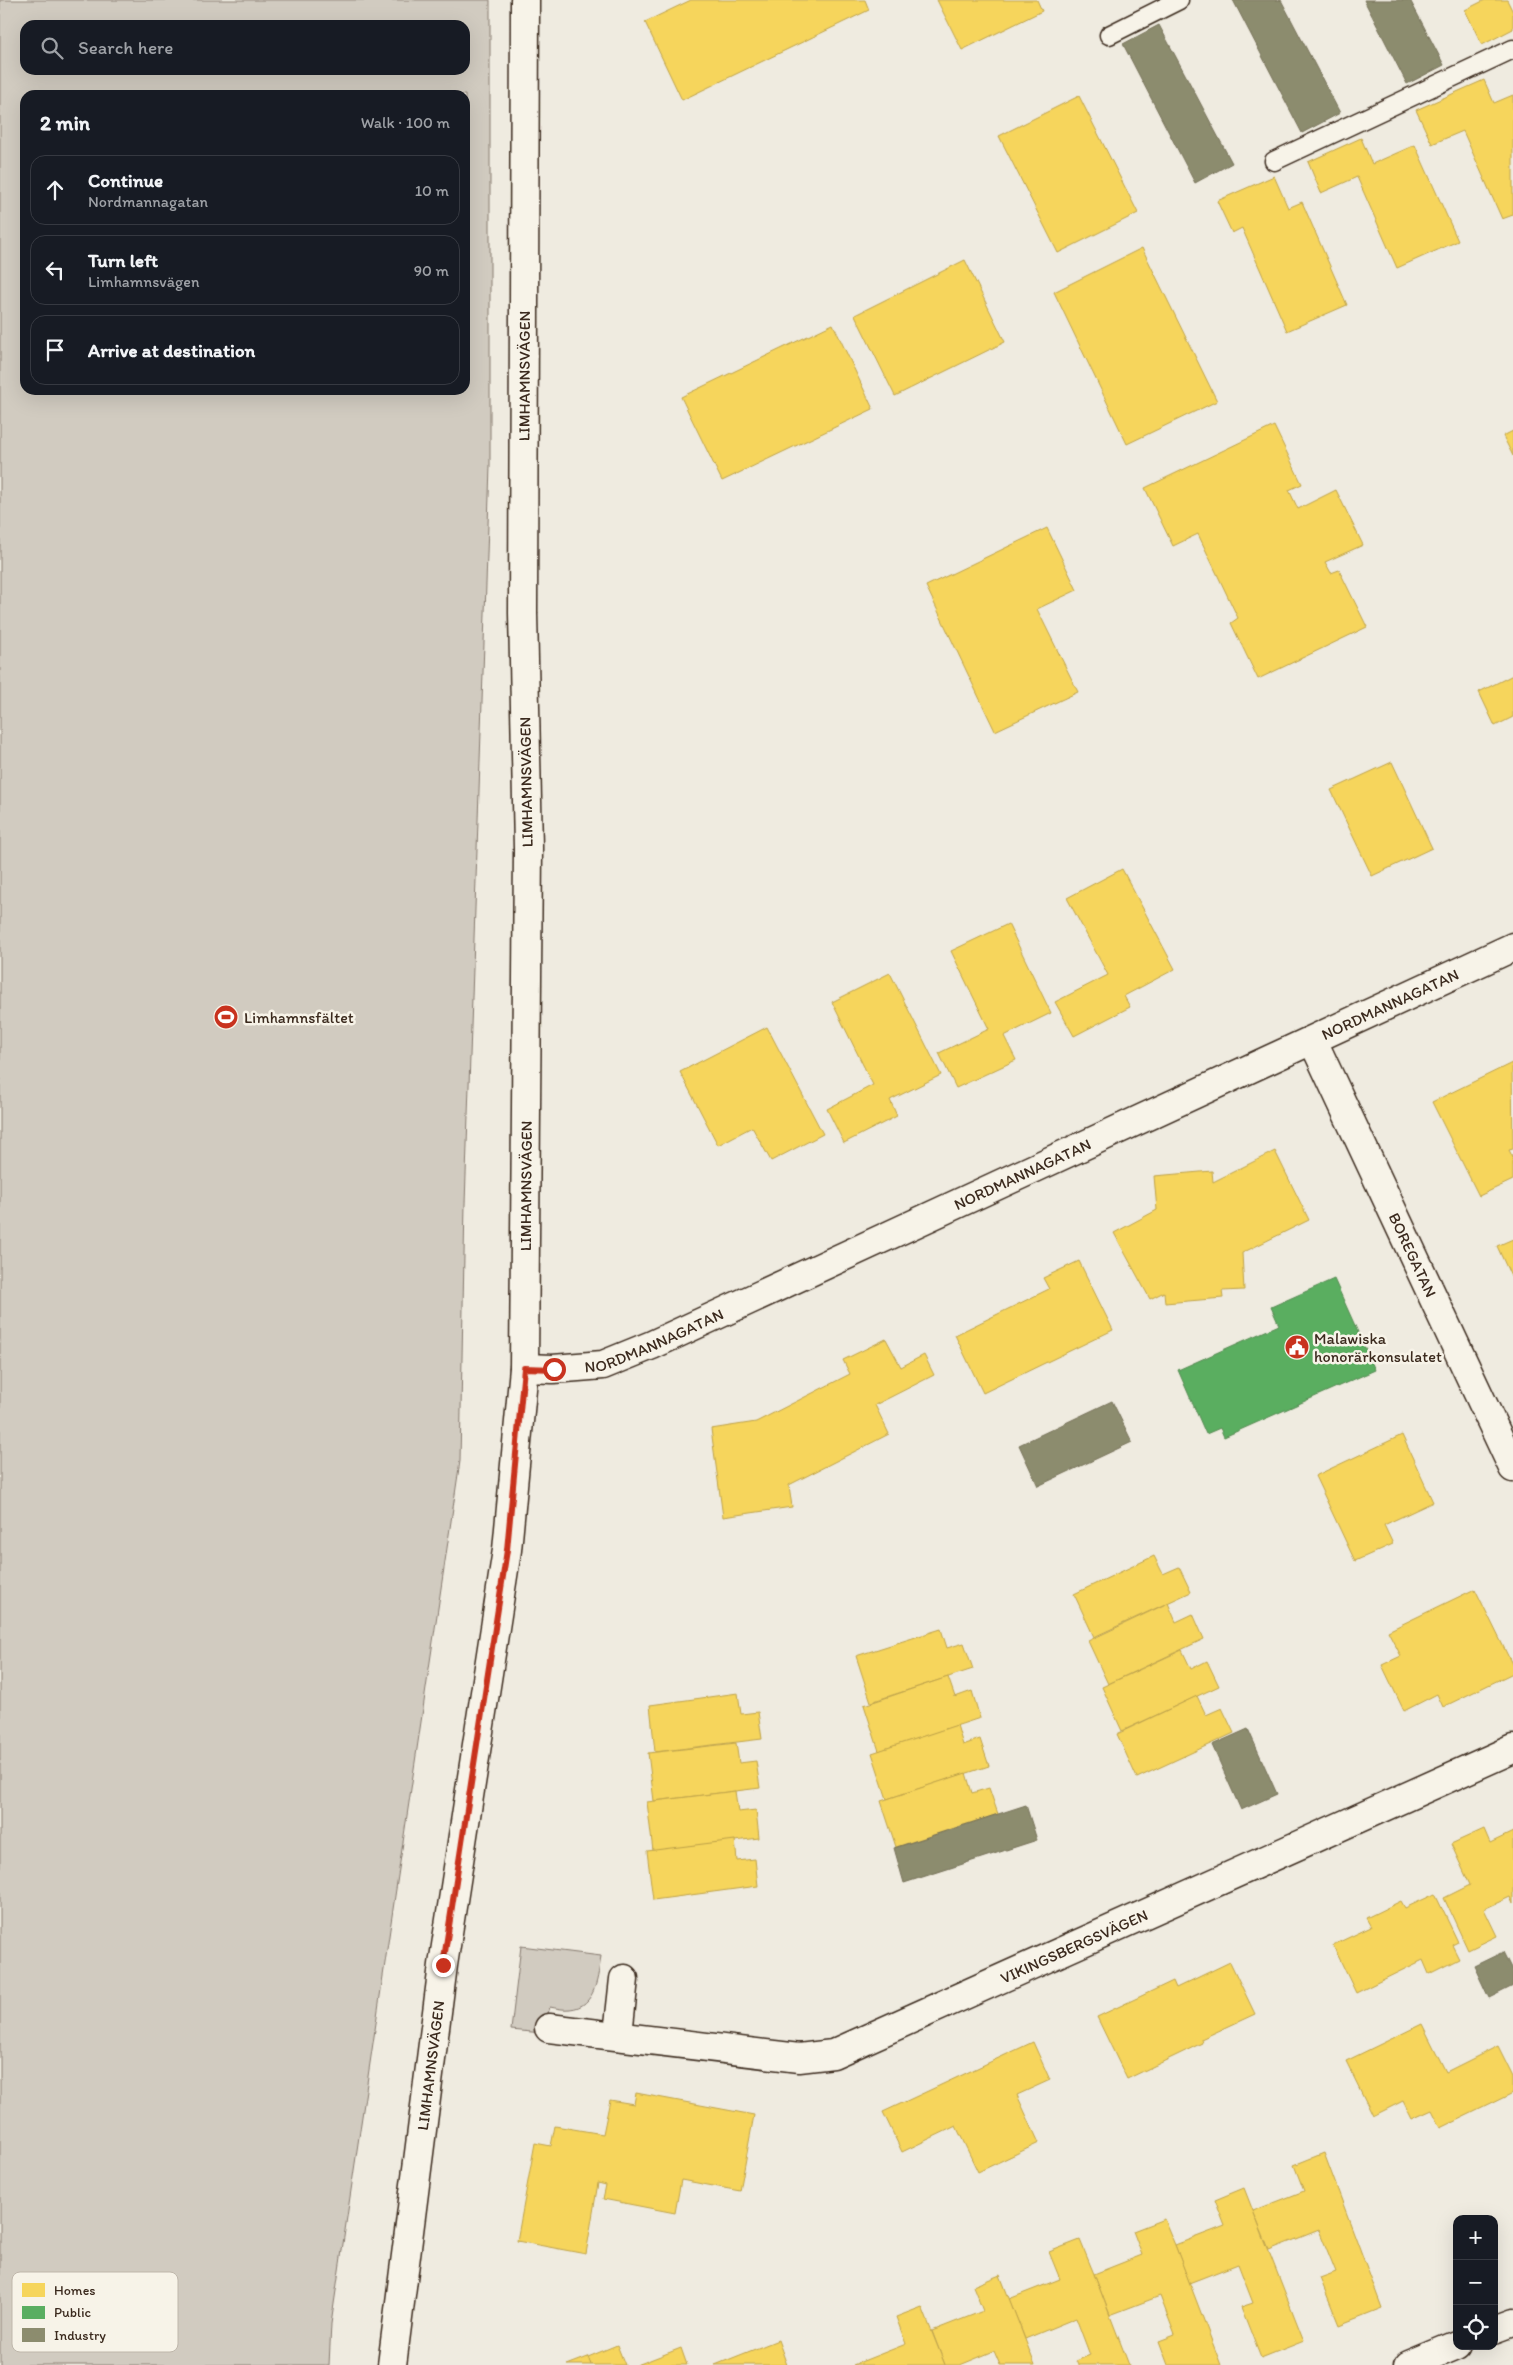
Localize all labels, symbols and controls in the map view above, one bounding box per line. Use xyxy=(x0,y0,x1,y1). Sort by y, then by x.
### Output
search box xyxy=(20,20,470,75)
icon: search xyxy=(38,34,66,62)
text: Search here xyxy=(78,36,173,59)
text: 2 min xyxy=(40,110,90,135)
text: Walk · 100 m xyxy=(361,113,450,132)
text: Continue xyxy=(88,169,163,192)
icon: ahead xyxy=(41,176,69,204)
text: 10 m xyxy=(415,181,449,200)
text: Nordmannagatan xyxy=(88,192,208,211)
text: Turn left xyxy=(88,249,158,272)
icon: left xyxy=(41,256,69,284)
text: 90 m xyxy=(414,261,449,280)
text: Limhamnsvägen xyxy=(88,272,199,291)
street label: LIMHAMNSVÄGEN xyxy=(514,311,533,441)
icon: arrive xyxy=(41,336,69,364)
text: Arrive at destination xyxy=(88,339,255,362)
street label: LIMHAMNSVÄGEN xyxy=(515,717,537,847)
street label: NORDMANNAGATAN xyxy=(1318,964,1461,1044)
sports icon: Limhamnsfältet xyxy=(213,1004,239,1030)
place label: Limhamnsfältet xyxy=(244,1008,354,1027)
street label: LIMHAMNSVÄGEN xyxy=(515,1121,535,1251)
street label: NORDMANNAGATAN xyxy=(951,1134,1094,1214)
street label: BOREGATAN xyxy=(1385,1209,1441,1300)
street label: NORDMANNAGATAN xyxy=(584,1304,726,1376)
place label: Malawiska honorärkonsulatet xyxy=(1314,1329,1442,1366)
public building icon: Malawiska honorärkonsulatet xyxy=(1284,1334,1310,1360)
route start xyxy=(543,1358,566,1381)
street label: VIKINGSBERGSVÄGEN xyxy=(997,1905,1151,1987)
route end xyxy=(432,1954,455,1977)
street label: LIMHAMNSVÄGEN xyxy=(413,1999,448,2131)
map controls xyxy=(1453,2215,1498,2350)
button: + xyxy=(1453,2215,1498,2260)
button: − xyxy=(1453,2260,1498,2305)
legend xyxy=(12,2272,178,2352)
text: Homes xyxy=(54,2282,96,2299)
text: Public xyxy=(54,2304,92,2321)
button: locate xyxy=(1453,2305,1498,2350)
text: Industry xyxy=(54,2327,106,2344)

